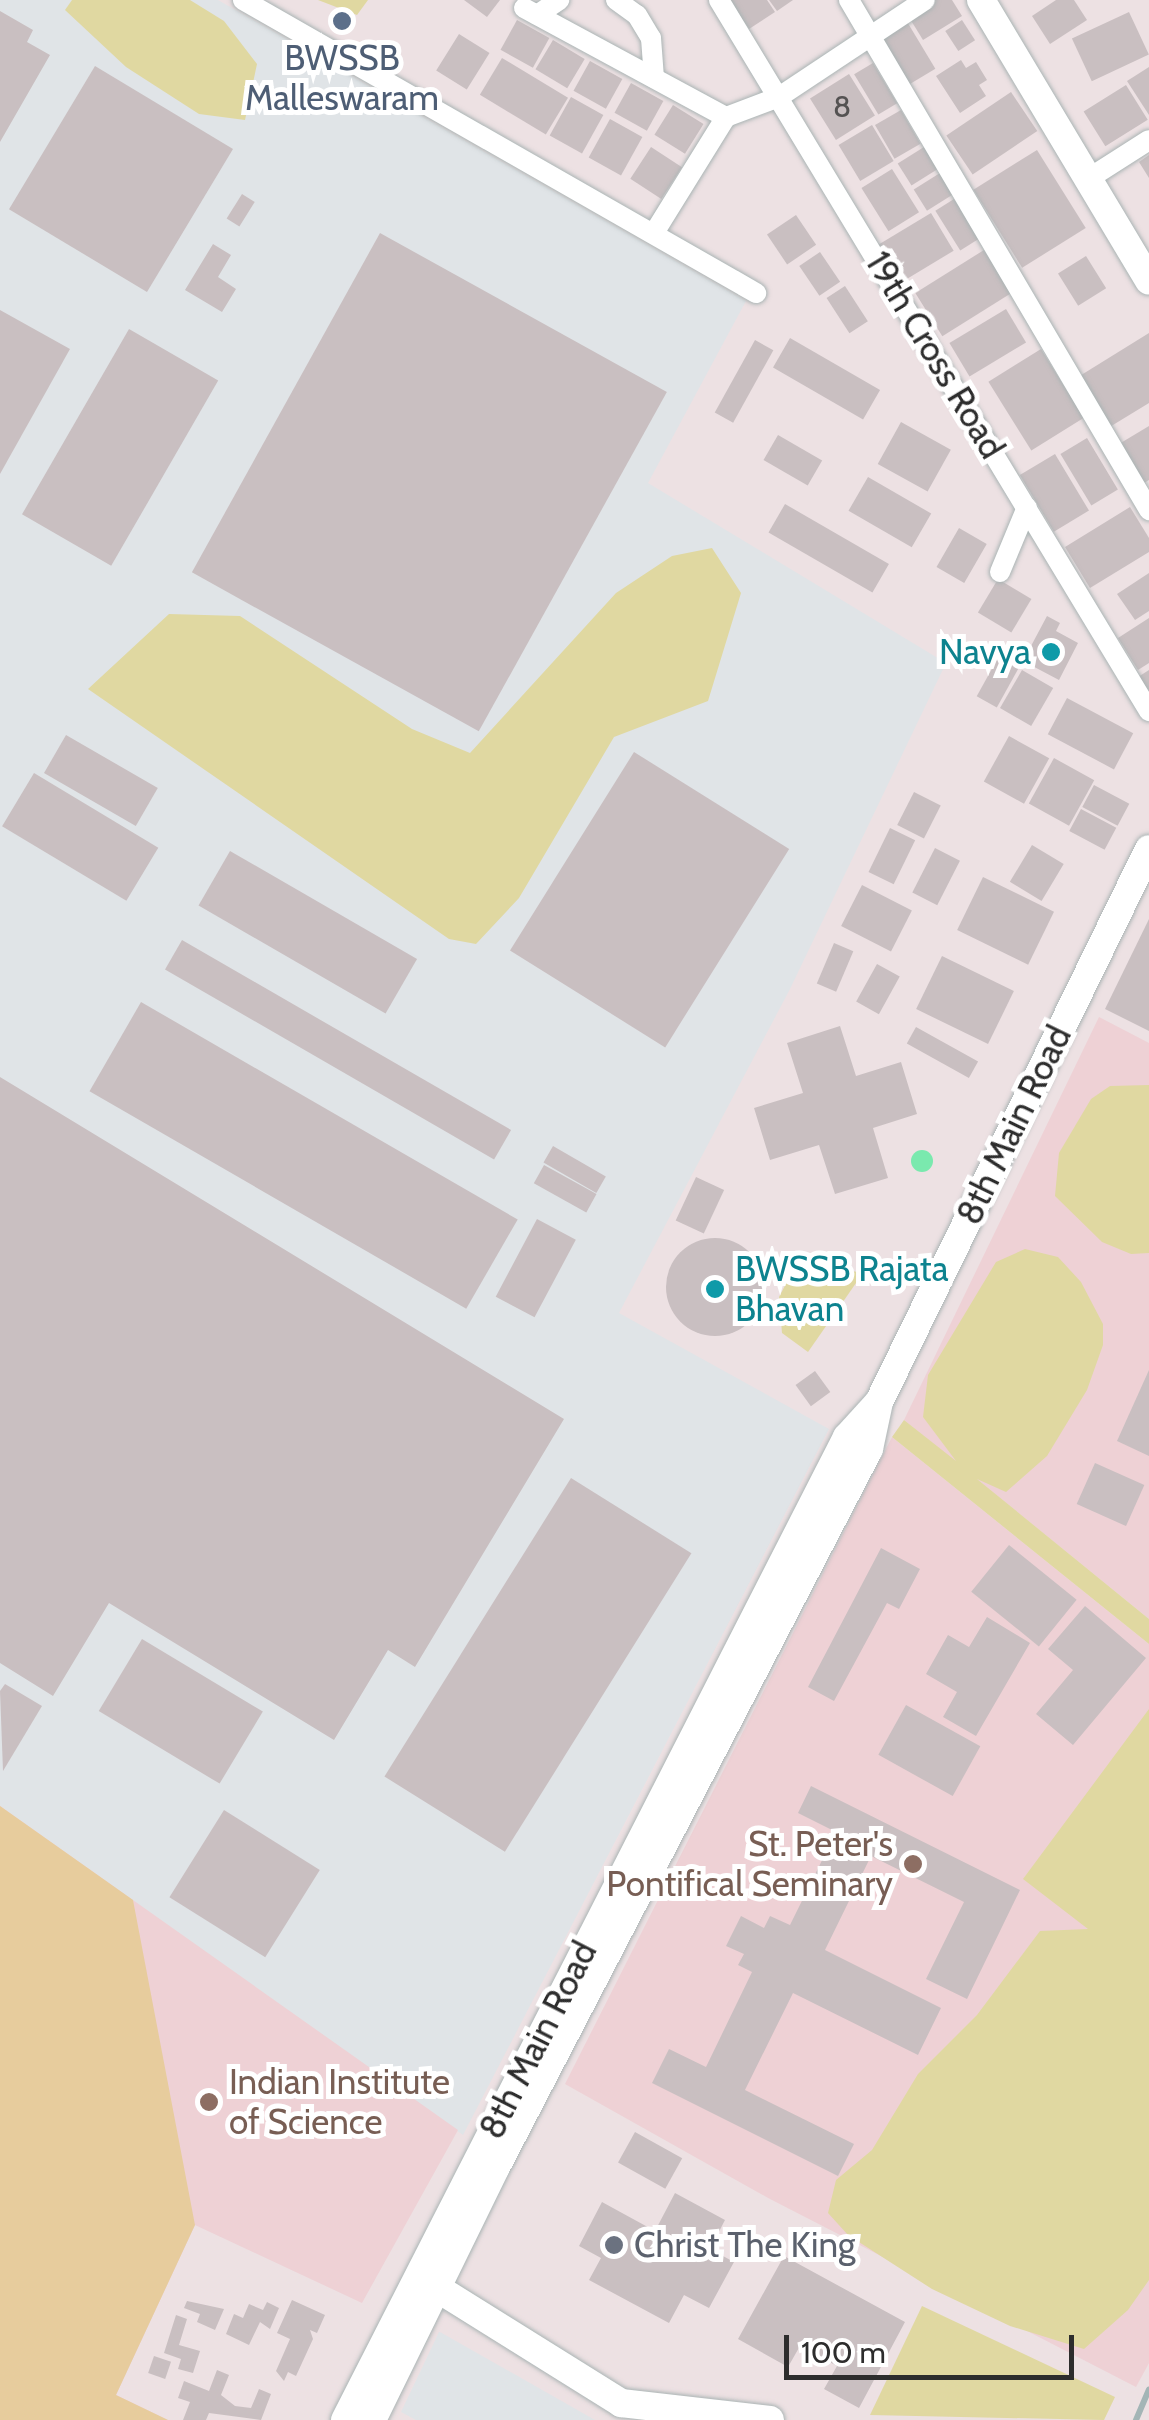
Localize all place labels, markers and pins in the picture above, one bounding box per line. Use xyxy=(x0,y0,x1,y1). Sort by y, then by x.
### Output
marker: BWSSB Malleswaram xyxy=(331,10,353,32)
place label: BWSSB Malleswaram xyxy=(245,37,439,119)
place label: Navya xyxy=(939,631,1031,673)
marker: Navya xyxy=(1040,641,1062,663)
place label: BWSSB Rajata Bhavan xyxy=(735,1248,948,1330)
marker: BWSSB Rajata Bhavan xyxy=(704,1278,726,1300)
place label: St. Peter's Pontifical Seminary xyxy=(606,1823,893,1905)
marker: St. Peter's Pontifical Seminary xyxy=(902,1853,924,1875)
place label: Indian Institute of Science xyxy=(229,2061,450,2143)
marker: Indian Institute of Science xyxy=(198,2091,220,2113)
place label: Christ The King xyxy=(634,2224,855,2266)
marker: Christ The King xyxy=(603,2234,625,2256)

